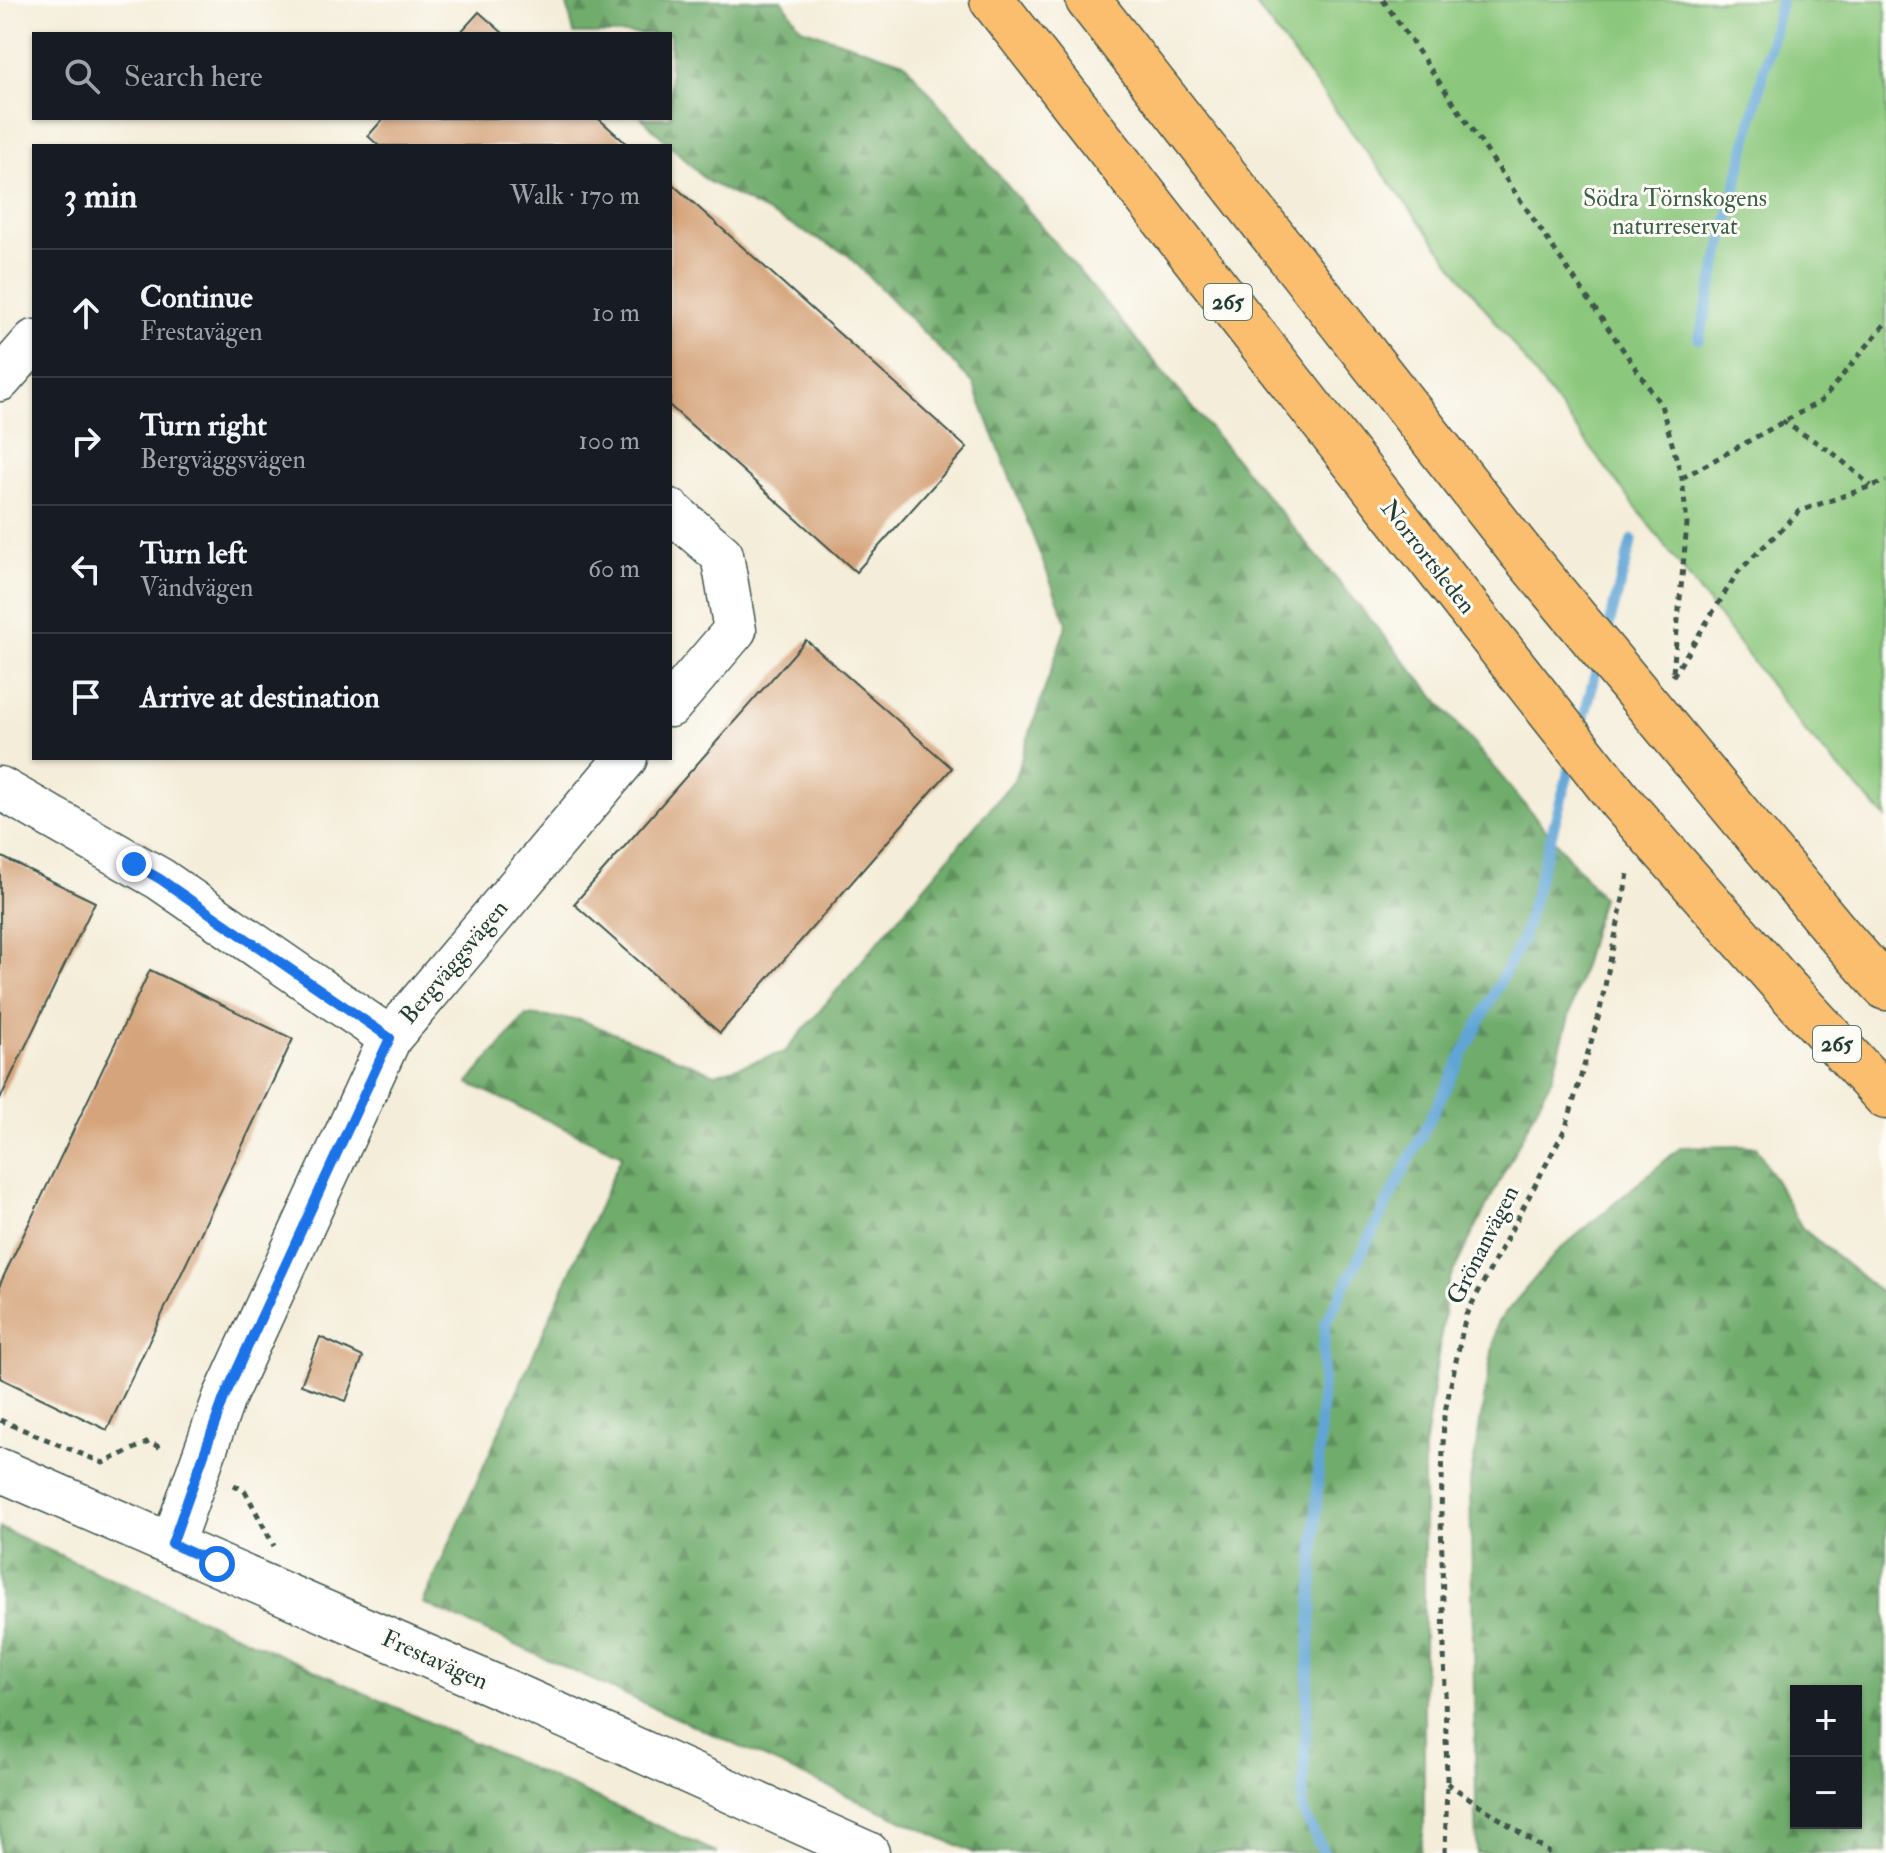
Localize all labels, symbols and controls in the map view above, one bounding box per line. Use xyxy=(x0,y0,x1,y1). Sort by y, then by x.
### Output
search box xyxy=(32,32,672,120)
icon: search xyxy=(60,54,104,98)
text: Search here xyxy=(124,58,263,95)
text: 3 min xyxy=(64,175,137,218)
text: Walk · 170 m xyxy=(510,180,640,212)
park label: Södra Törnskogens naturreservat xyxy=(1583,183,1767,242)
text: Continue xyxy=(140,279,253,316)
road number: 265 xyxy=(1204,284,1252,320)
icon: ahead xyxy=(64,291,108,335)
text: 10 m xyxy=(592,297,640,329)
text: Frestavägen xyxy=(140,316,263,348)
text: Turn right xyxy=(140,407,267,444)
icon: right xyxy=(64,419,108,463)
text: 100 m xyxy=(579,425,640,457)
text: Bergväggsvägen xyxy=(140,444,306,476)
street label: Norrortsleden xyxy=(1374,493,1482,621)
text: Turn left xyxy=(140,535,247,572)
icon: left xyxy=(64,547,108,591)
text: 60 m xyxy=(588,553,640,585)
text: Vändvägen xyxy=(140,572,253,604)
icon: arrive xyxy=(64,675,108,719)
text: Arrive at destination xyxy=(140,679,380,716)
route end xyxy=(116,846,152,882)
street label: Bergväggsvägen xyxy=(393,893,515,1031)
road number: 265 xyxy=(1813,1026,1861,1062)
street label: Grönanvägen xyxy=(1440,1180,1526,1310)
route start xyxy=(199,1546,235,1582)
street label: Frestavägen xyxy=(377,1623,493,1697)
map controls xyxy=(1790,1685,1862,1829)
button: + xyxy=(1790,1685,1862,1757)
button: − xyxy=(1790,1757,1862,1829)

